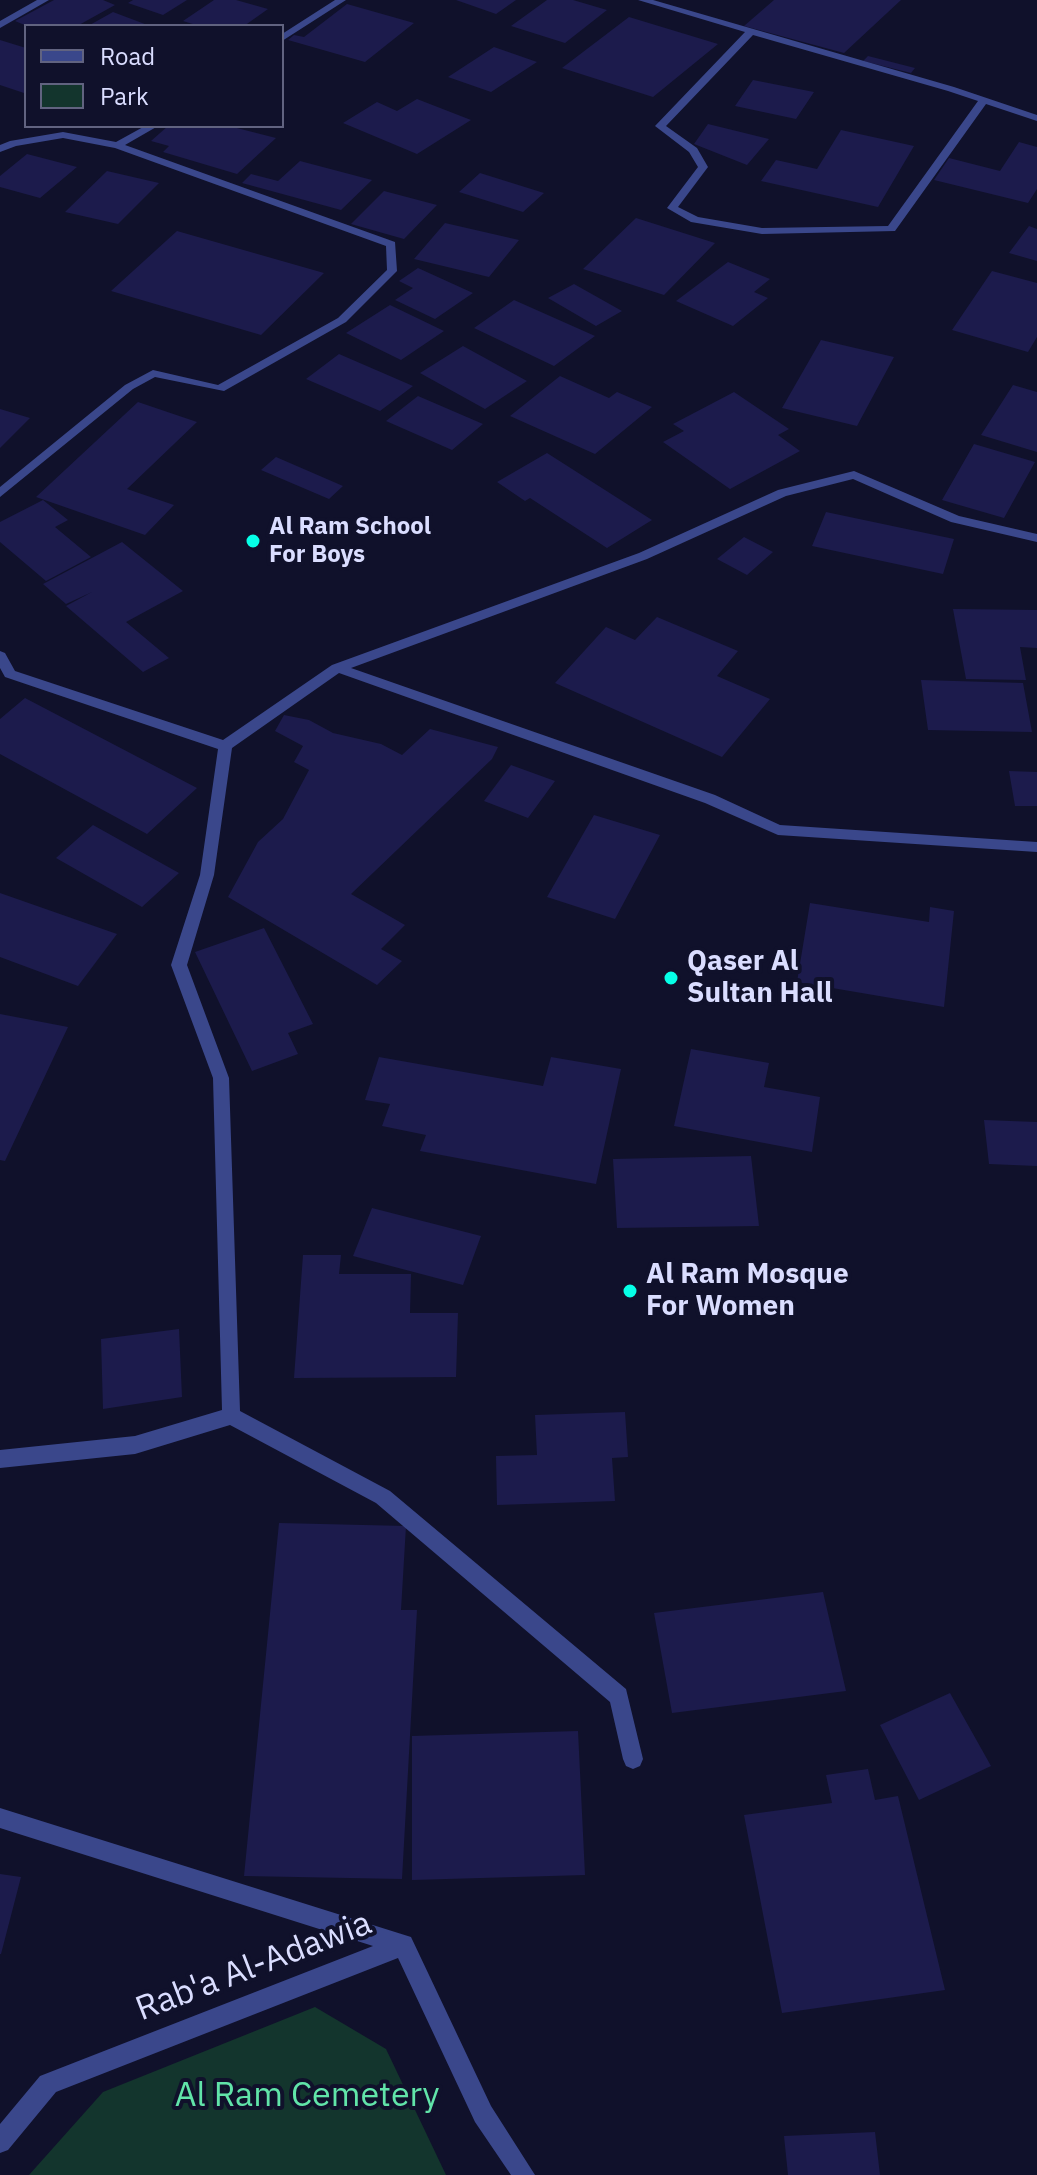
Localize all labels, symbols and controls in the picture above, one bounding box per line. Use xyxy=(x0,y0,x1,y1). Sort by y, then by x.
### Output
legend xyxy=(24,24,284,128)
text: Road xyxy=(100,40,155,72)
text: Park xyxy=(100,80,149,112)
place label: Al Ram School For Boys xyxy=(269,513,431,569)
marker: Al Ram School For Boys xyxy=(244,532,262,550)
place label: Qaser Al Sultan Hall xyxy=(687,945,832,1011)
marker: Qaser Al Sultan Hall xyxy=(662,969,680,987)
place label: Al Ram Mosque For Women xyxy=(646,1258,849,1324)
marker: Al Ram Mosque For Women xyxy=(621,1282,639,1300)
street label: Rab'a Al-Adawia xyxy=(130,1903,378,2031)
park label: Al Ram Cemetery xyxy=(175,2076,439,2116)

